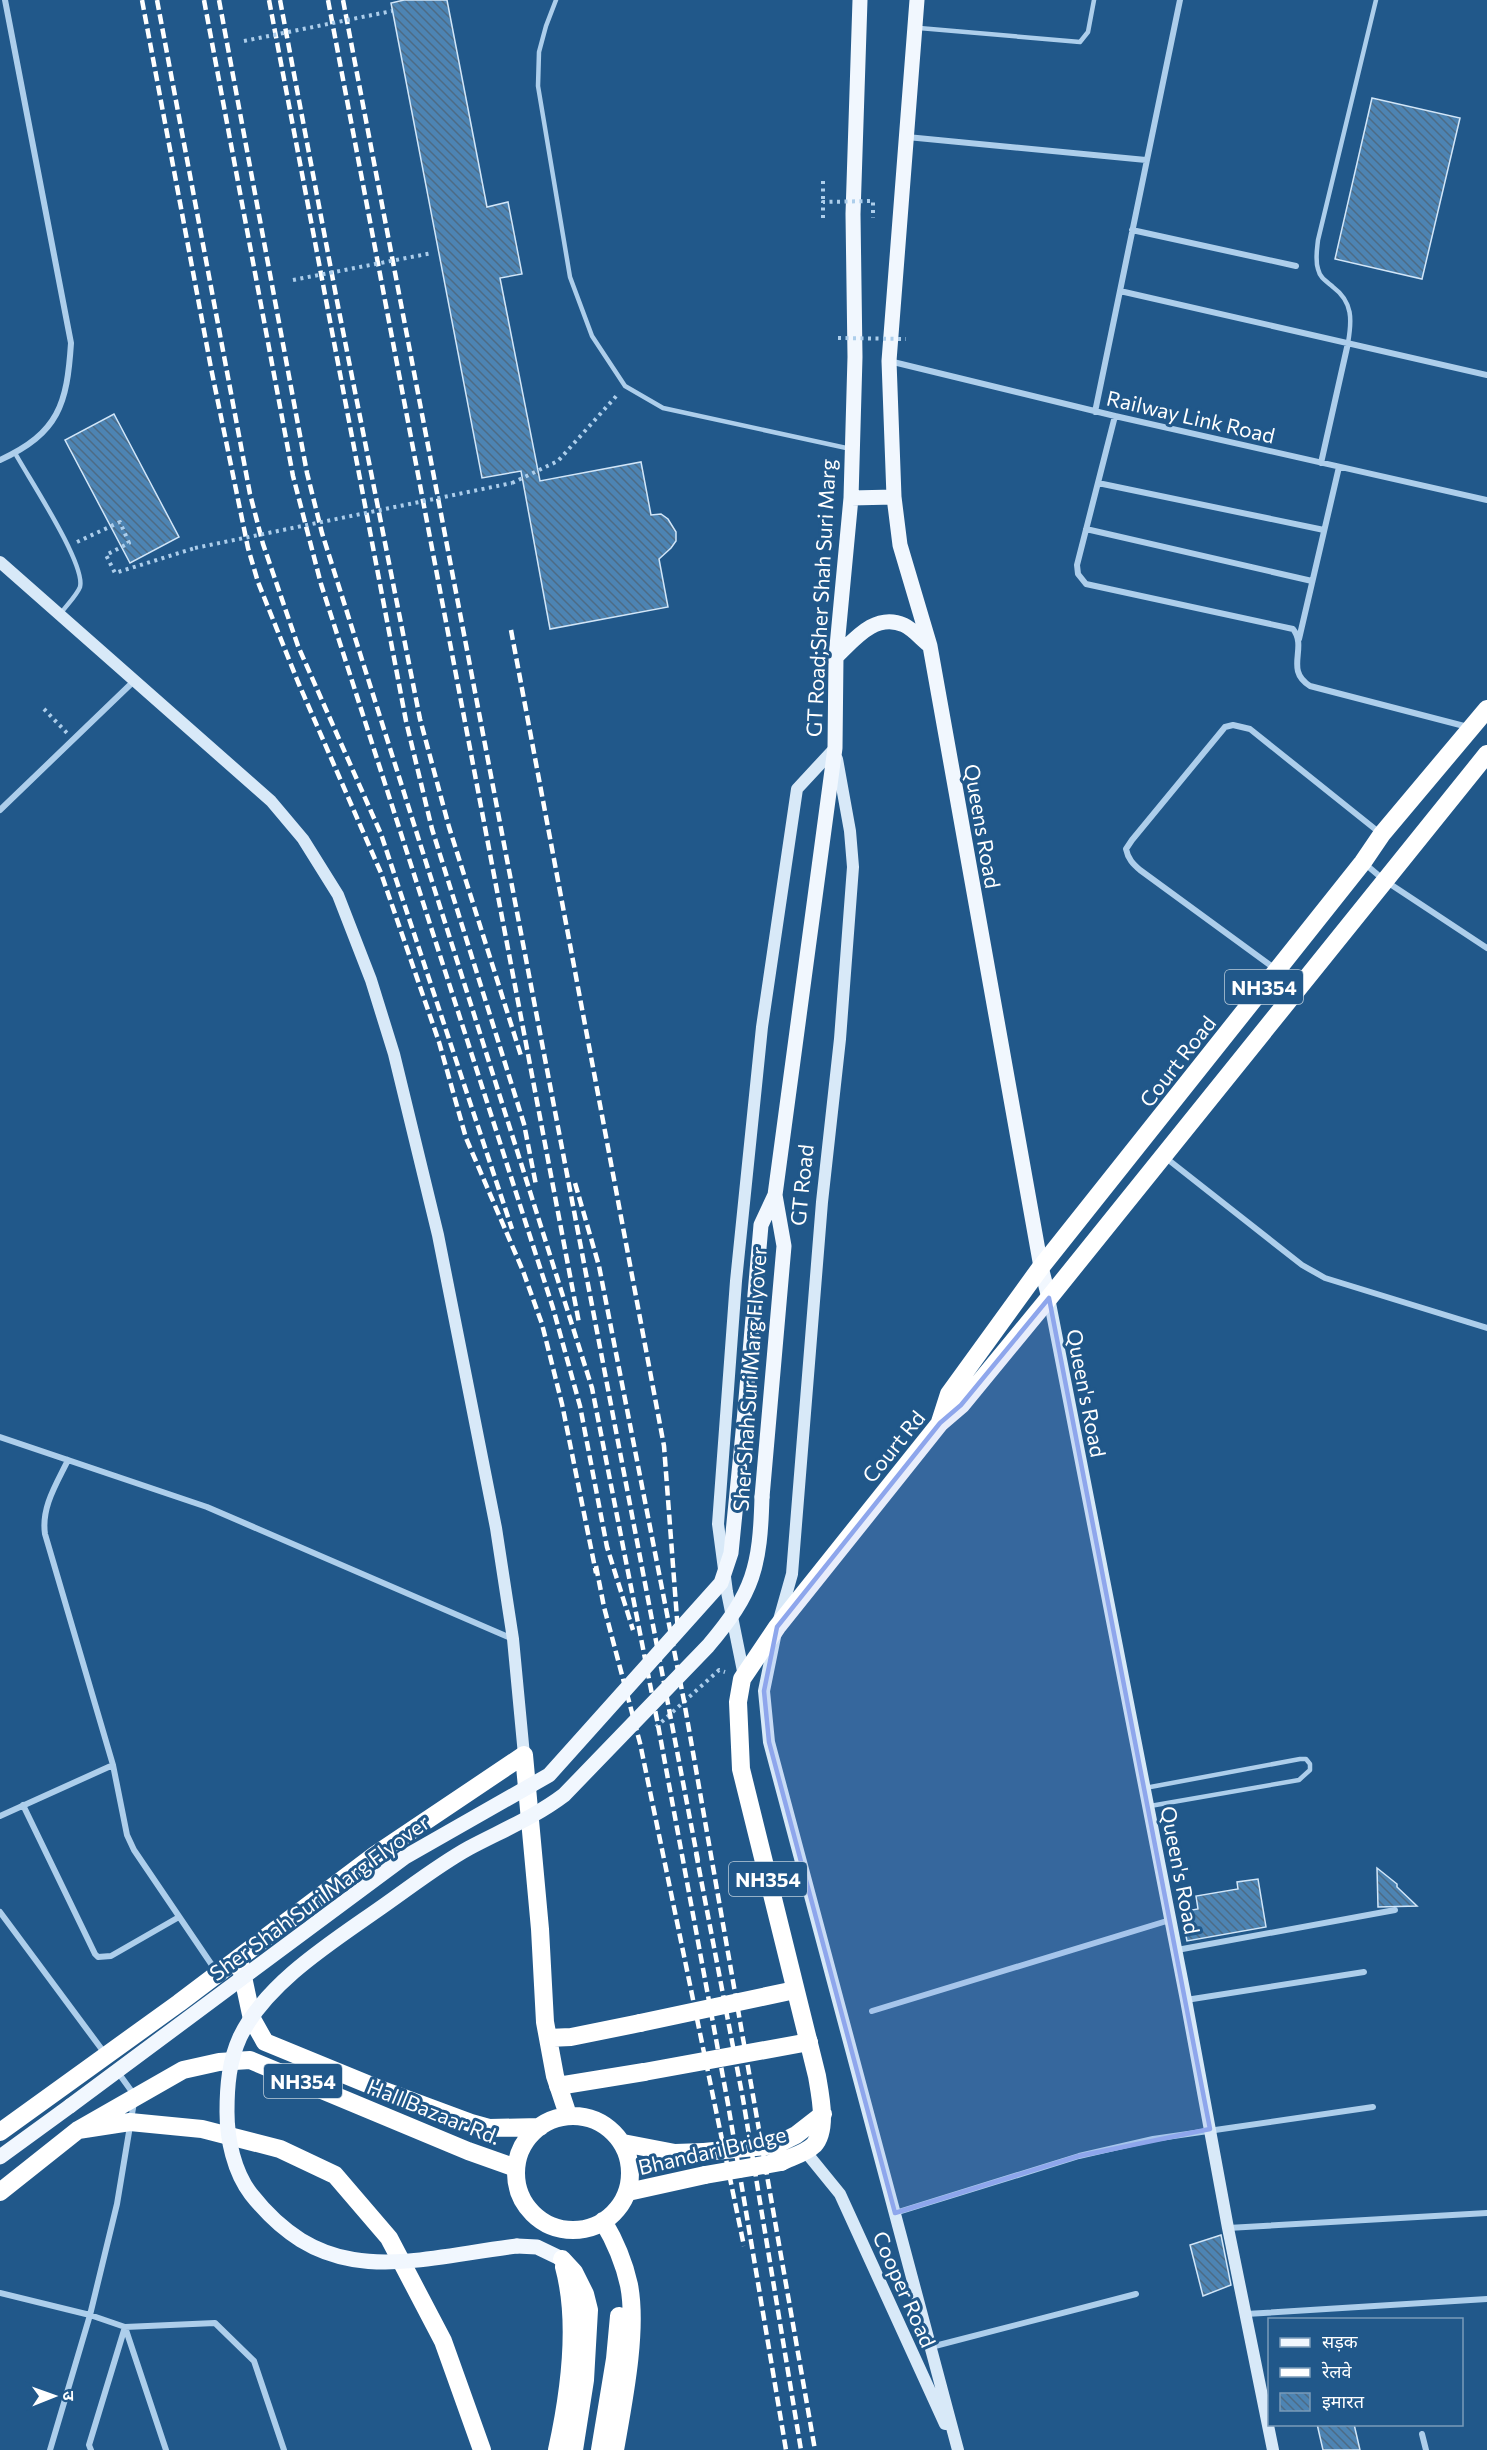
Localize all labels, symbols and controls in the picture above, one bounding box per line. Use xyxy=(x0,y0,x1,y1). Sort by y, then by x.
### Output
street label: Railway Link Road xyxy=(1104,384,1278,448)
street label: GT Road;Sher Shah Suri Marg xyxy=(800,458,840,738)
street label: Queens Road xyxy=(960,762,1006,890)
road number: NH354 xyxy=(1225,970,1303,1004)
street label: Court Road xyxy=(1134,1010,1220,1112)
street label: GT Road xyxy=(784,1143,818,1227)
street label: Sher Shah Suri Marg Flyover xyxy=(727,1246,771,1512)
street label: Queen's Road xyxy=(1062,1327,1112,1459)
street label: Court Rd xyxy=(856,1405,930,1487)
street label: Queen's Road xyxy=(1156,1804,1206,1936)
street label: Sher Shah Suri Marg Flyover xyxy=(204,1809,434,1985)
road number: NH354 xyxy=(729,1862,807,1896)
road number: NH354 xyxy=(264,2064,342,2098)
street label: Hall Bazaar Rd. xyxy=(364,2073,504,2149)
street label: Bhandari Bridge xyxy=(636,2121,788,2179)
street label: Cooper Road xyxy=(868,2227,942,2351)
legend xyxy=(1268,2318,1463,2426)
text: सड़क xyxy=(1322,2330,1359,2352)
text: रेलवे xyxy=(1321,2360,1353,2382)
north arrow xyxy=(24,2366,84,2426)
text: इमारत xyxy=(1322,2390,1365,2412)
text: उ xyxy=(60,2391,79,2401)

